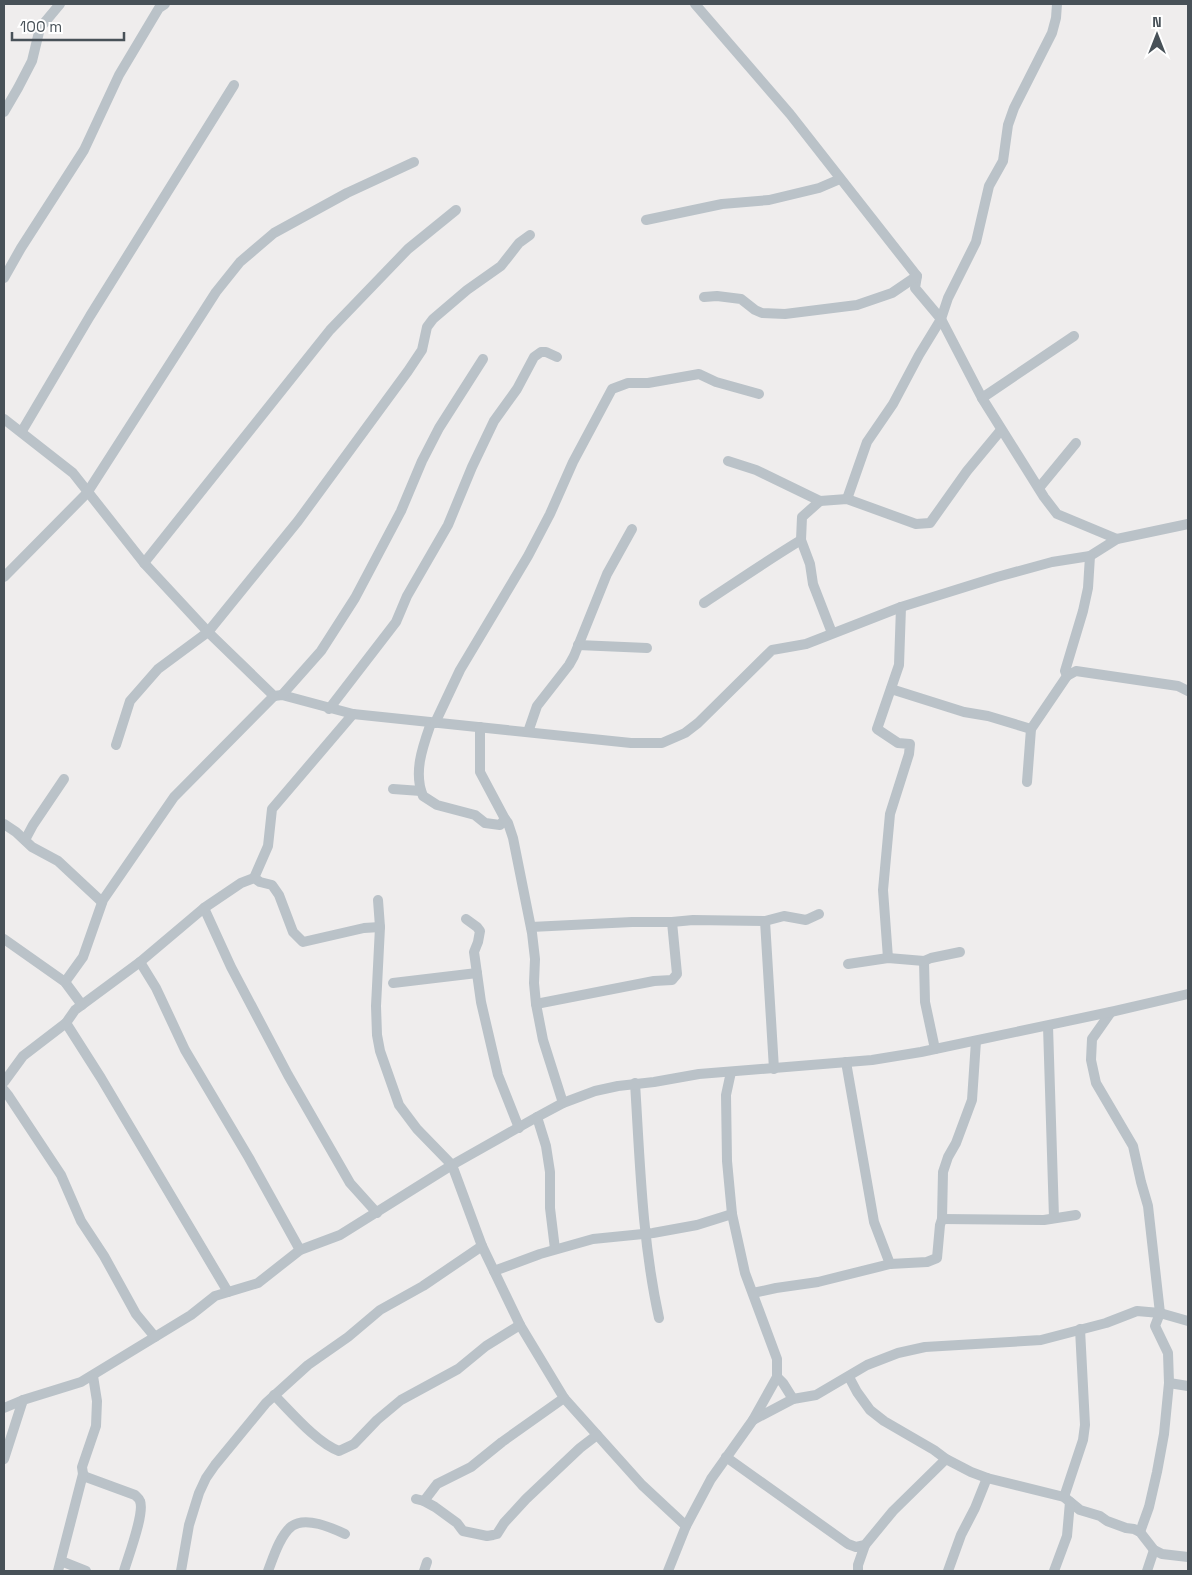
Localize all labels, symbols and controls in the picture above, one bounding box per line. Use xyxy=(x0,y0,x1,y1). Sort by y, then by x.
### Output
scale bar xyxy=(12,10,125,42)
north arrow xyxy=(1132,10,1182,60)
text: N xyxy=(1152,13,1162,31)
text: 100 m xyxy=(20,17,62,36)

